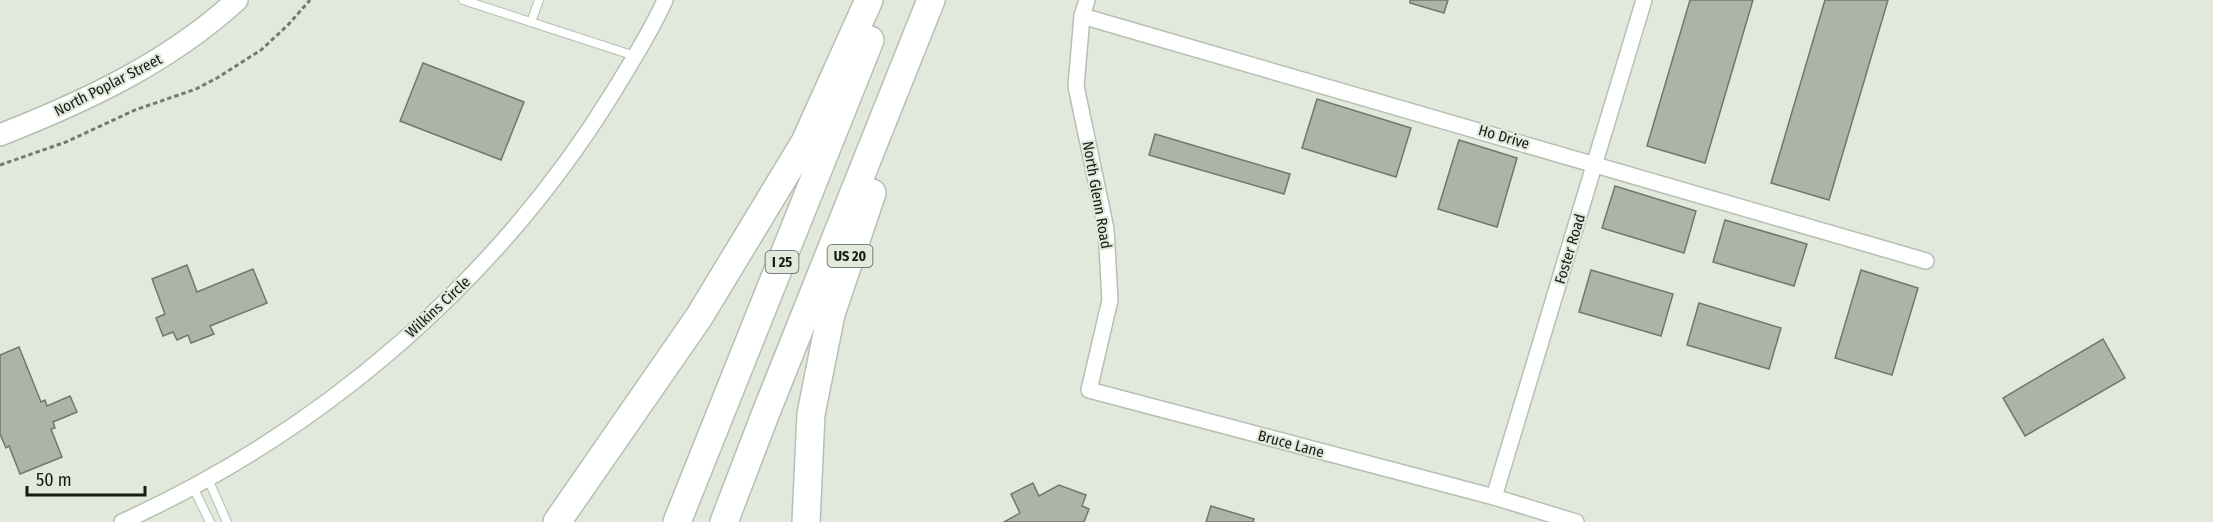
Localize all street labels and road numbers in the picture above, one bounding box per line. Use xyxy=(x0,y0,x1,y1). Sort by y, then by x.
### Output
street label: North Poplar Street xyxy=(51,50,165,120)
street label: Ho Drive xyxy=(1476,121,1532,153)
street label: North Glenn Road xyxy=(1079,140,1115,250)
street label: Foster Road xyxy=(1551,212,1589,286)
road number: US 20 xyxy=(828,245,872,267)
road number: I 25 xyxy=(766,251,798,273)
street label: Wilkins Circle xyxy=(402,273,474,341)
street label: Bruce Lane xyxy=(1256,427,1326,461)

